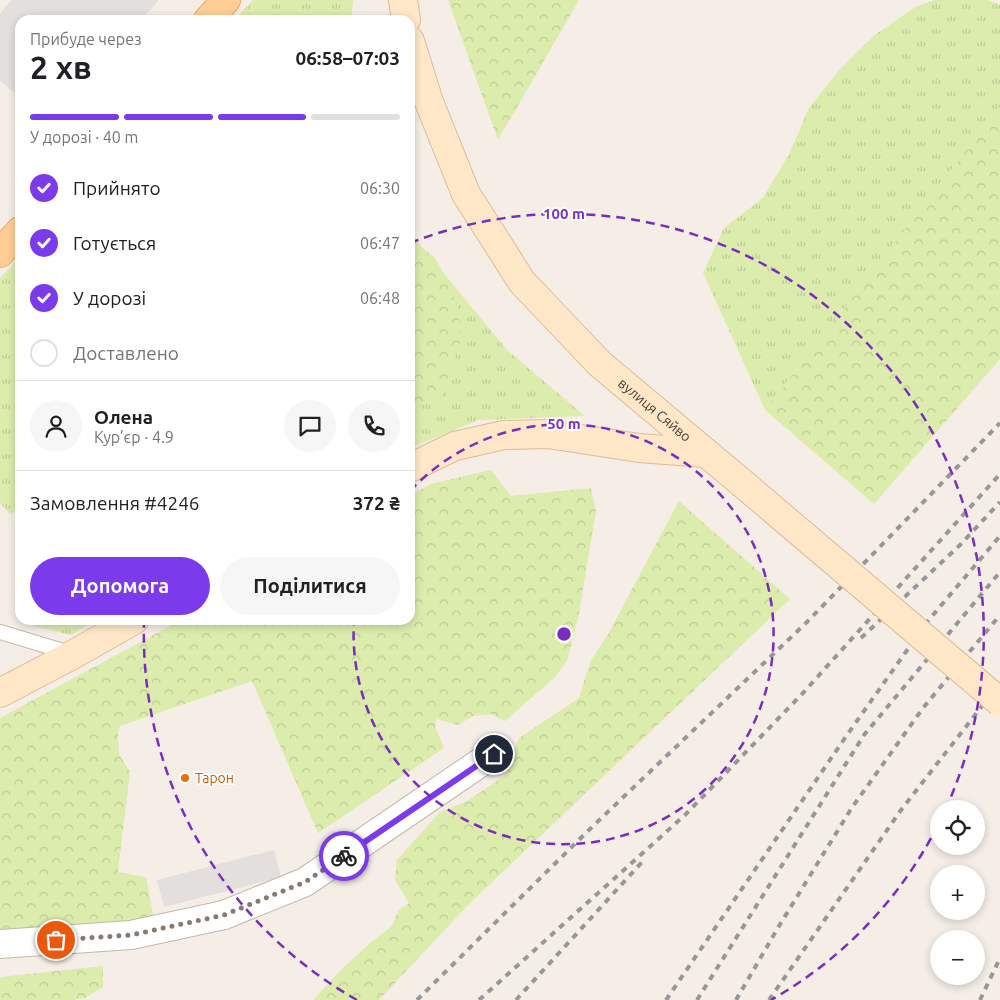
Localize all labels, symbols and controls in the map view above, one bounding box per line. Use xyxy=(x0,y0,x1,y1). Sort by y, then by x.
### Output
text: Прибуде через xyxy=(30,30,142,48)
text: 06:58–07:03 xyxy=(295,47,400,69)
text: 2 хв xyxy=(30,49,92,85)
text: У дорозі · 40 m xyxy=(30,128,138,146)
icon: check xyxy=(30,174,58,202)
text: Прийнято xyxy=(73,177,161,199)
text: 06:30 xyxy=(360,179,400,197)
text: 100 m xyxy=(543,205,585,222)
icon: check xyxy=(30,229,58,257)
text: Готується xyxy=(73,232,156,254)
text: 06:47 xyxy=(360,234,400,252)
icon: check xyxy=(30,284,58,312)
text: У дорозі xyxy=(73,287,146,309)
text: 06:48 xyxy=(360,289,400,307)
text: Доставлено xyxy=(73,342,179,364)
street label: вулиця Сяйво xyxy=(615,375,694,445)
button: person xyxy=(30,400,82,452)
button: chat xyxy=(284,400,336,452)
button: phone xyxy=(348,400,400,452)
text: Олена xyxy=(94,406,153,428)
text: 50 m xyxy=(547,415,581,432)
text: Кур’єр · 4.9 xyxy=(94,428,174,446)
text: Замовлення #4246 xyxy=(30,492,200,514)
text: 372 ₴ xyxy=(353,492,400,514)
button: Допомога xyxy=(30,557,210,615)
button: Поділитися xyxy=(220,557,400,615)
centre of rings xyxy=(555,625,573,643)
pin xyxy=(473,733,515,775)
icon: home xyxy=(480,740,508,768)
place label: Тарон xyxy=(195,770,234,786)
marker: Тарон xyxy=(179,772,191,784)
map controls xyxy=(930,800,985,985)
button: locate xyxy=(930,800,985,855)
courier xyxy=(319,831,369,881)
icon: bike xyxy=(330,842,358,870)
button: + xyxy=(930,865,985,920)
pin xyxy=(35,919,77,961)
icon: bag xyxy=(42,926,70,954)
button: − xyxy=(930,930,985,985)

